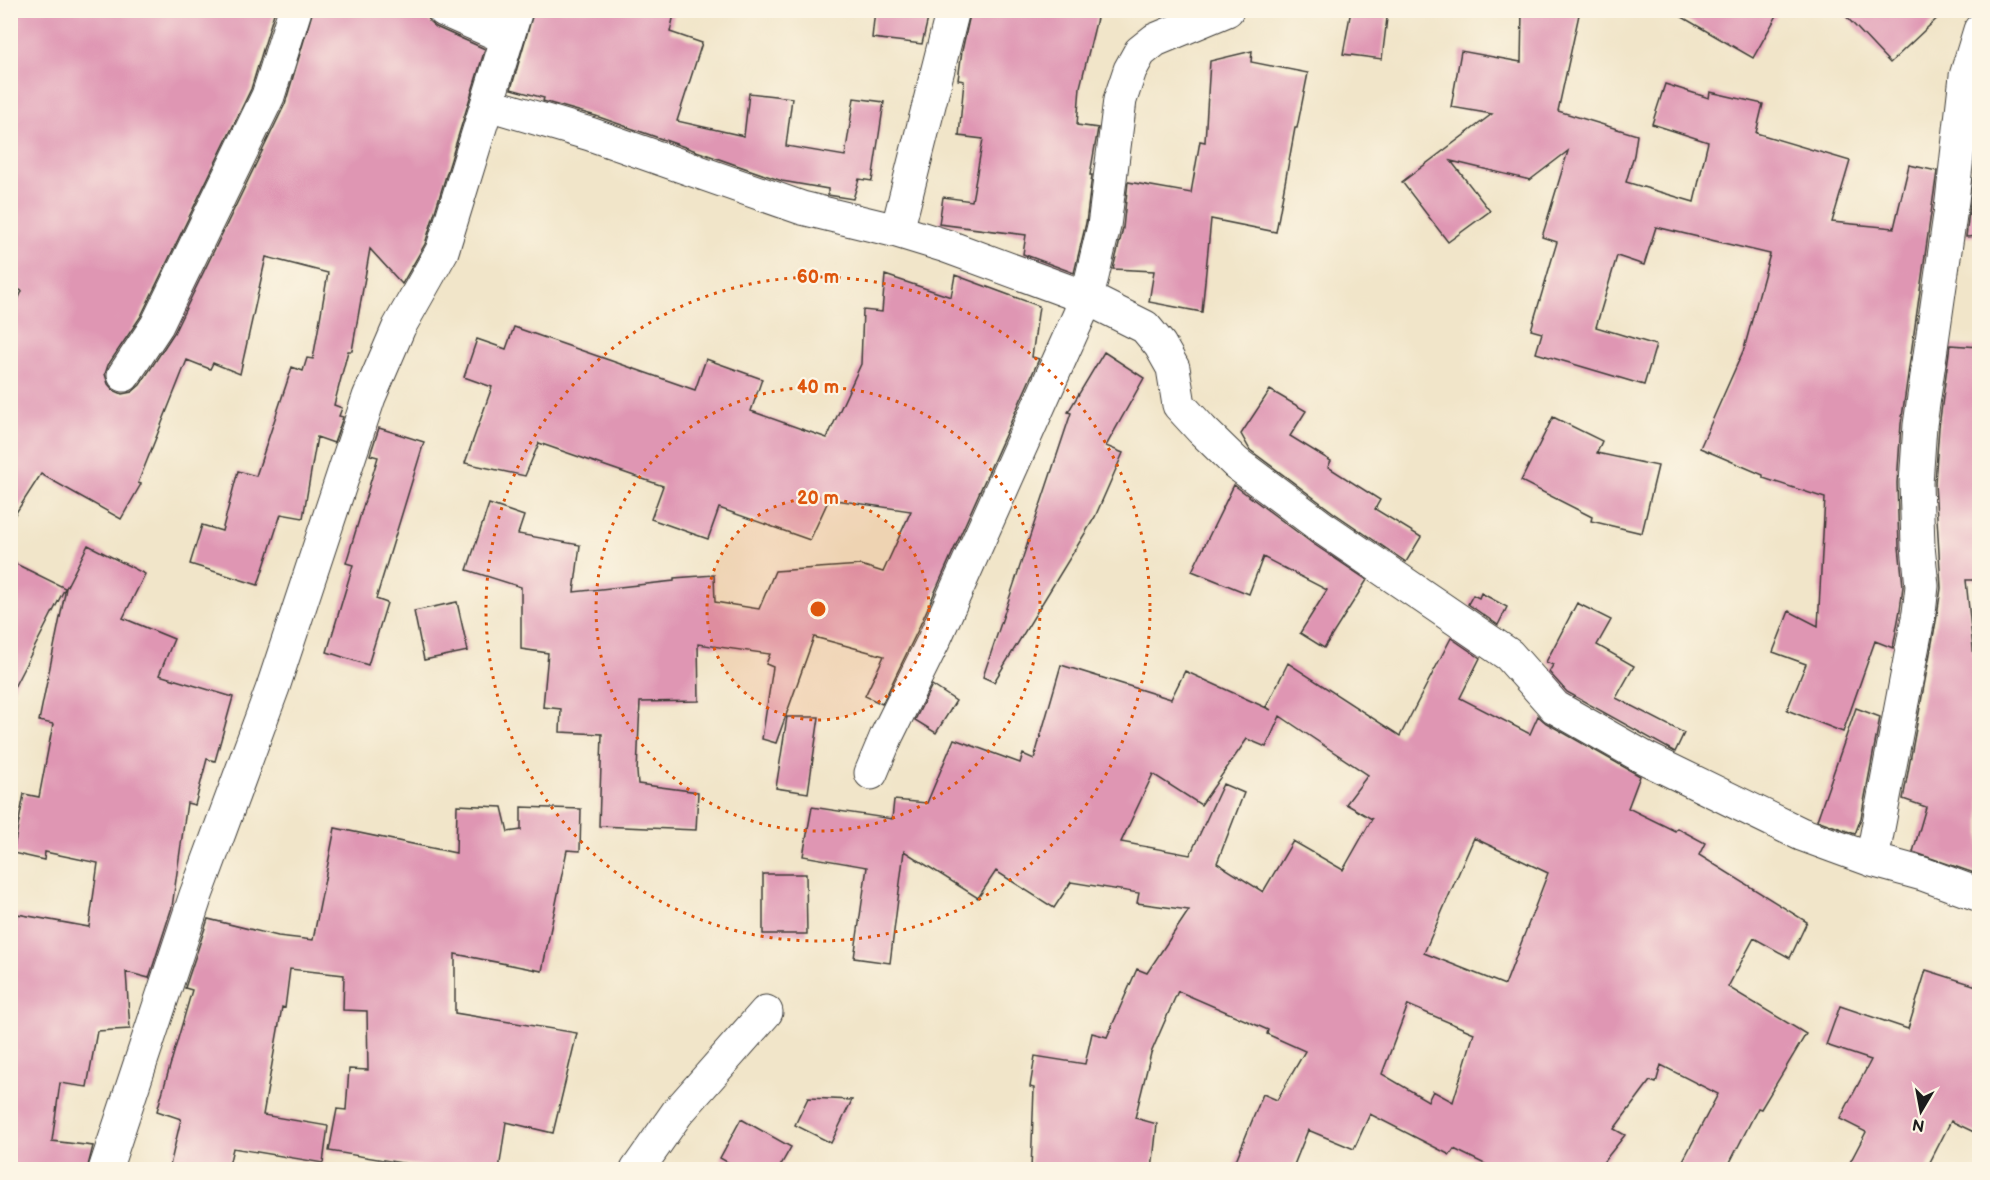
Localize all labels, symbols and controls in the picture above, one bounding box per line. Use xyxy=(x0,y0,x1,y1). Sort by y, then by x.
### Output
text: 60 m xyxy=(797,267,839,288)
text: 40 m xyxy=(797,377,839,398)
text: 20 m xyxy=(797,488,839,509)
centre of rings xyxy=(808,599,828,619)
north arrow xyxy=(1891,1081,1951,1141)
text: N xyxy=(1911,1114,1926,1135)

